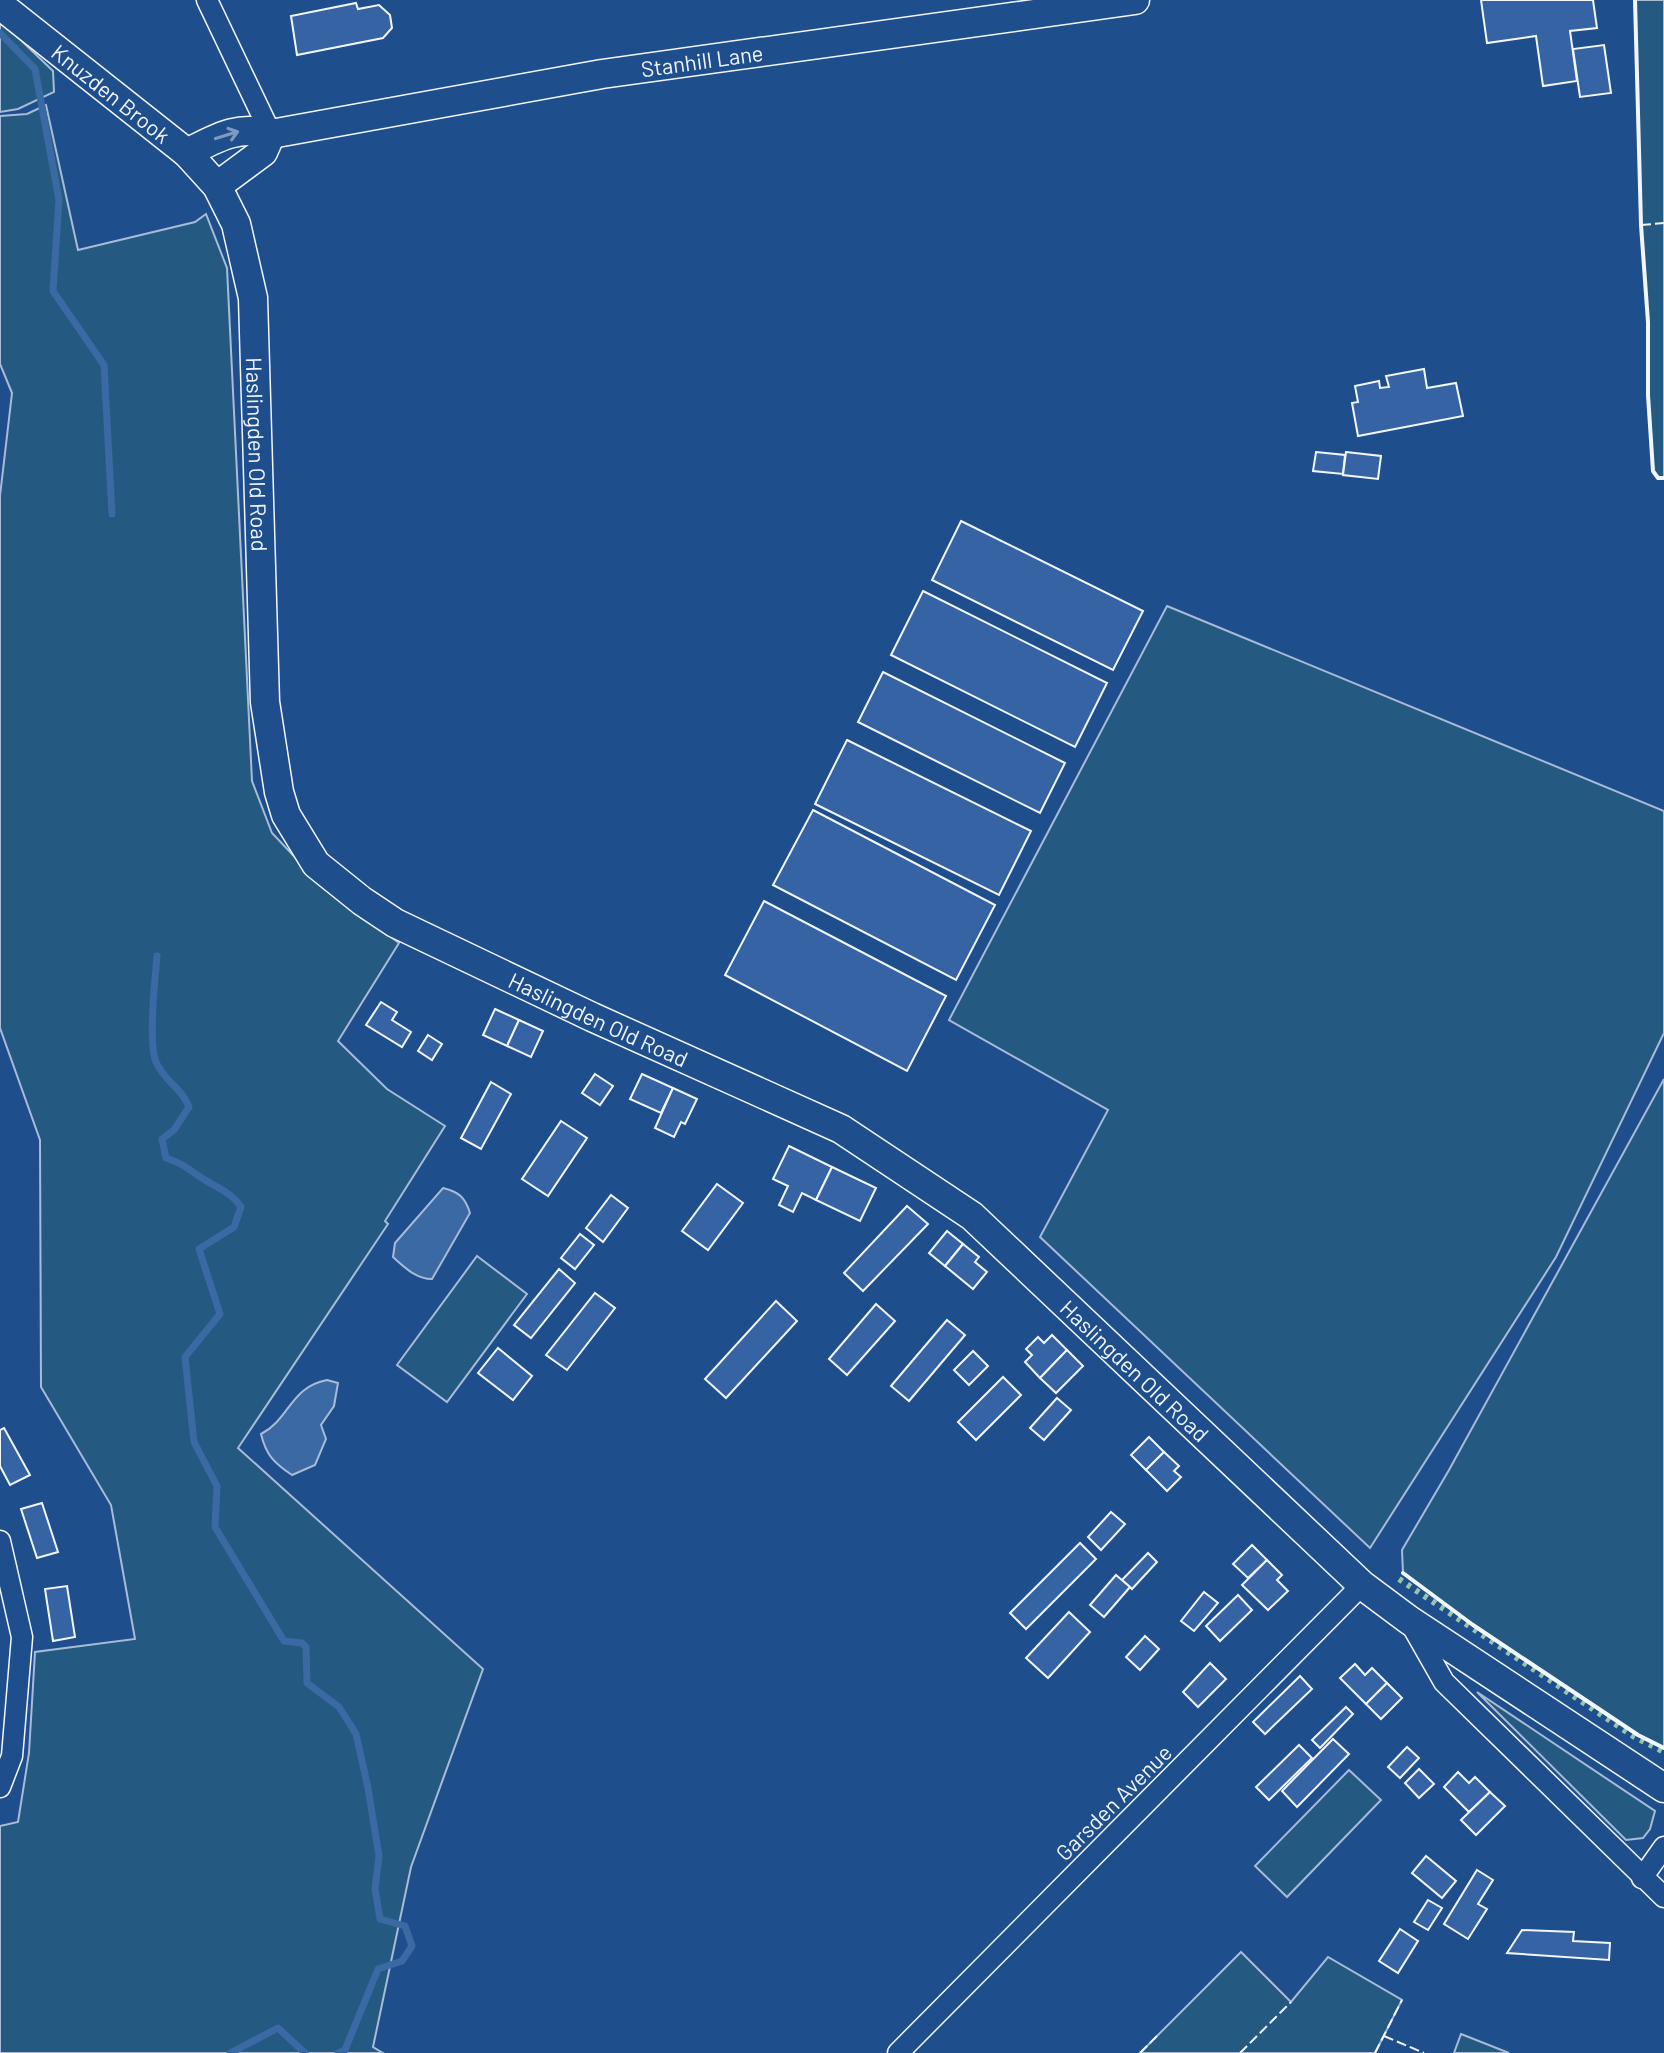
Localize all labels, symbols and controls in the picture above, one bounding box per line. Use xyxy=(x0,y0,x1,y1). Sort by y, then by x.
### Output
street label: Knuzden Brook xyxy=(47,38,176,148)
street label: Stanhill Lane xyxy=(639,39,765,81)
one-way arrow xyxy=(214,127,240,142)
street label: Haslingden Old Road xyxy=(242,357,274,552)
street label: Haslingden Old Road xyxy=(505,966,692,1072)
street label: Haslingden Old Road xyxy=(1056,1294,1215,1447)
street label: Garsden Avenue xyxy=(1050,1739,1176,1865)

